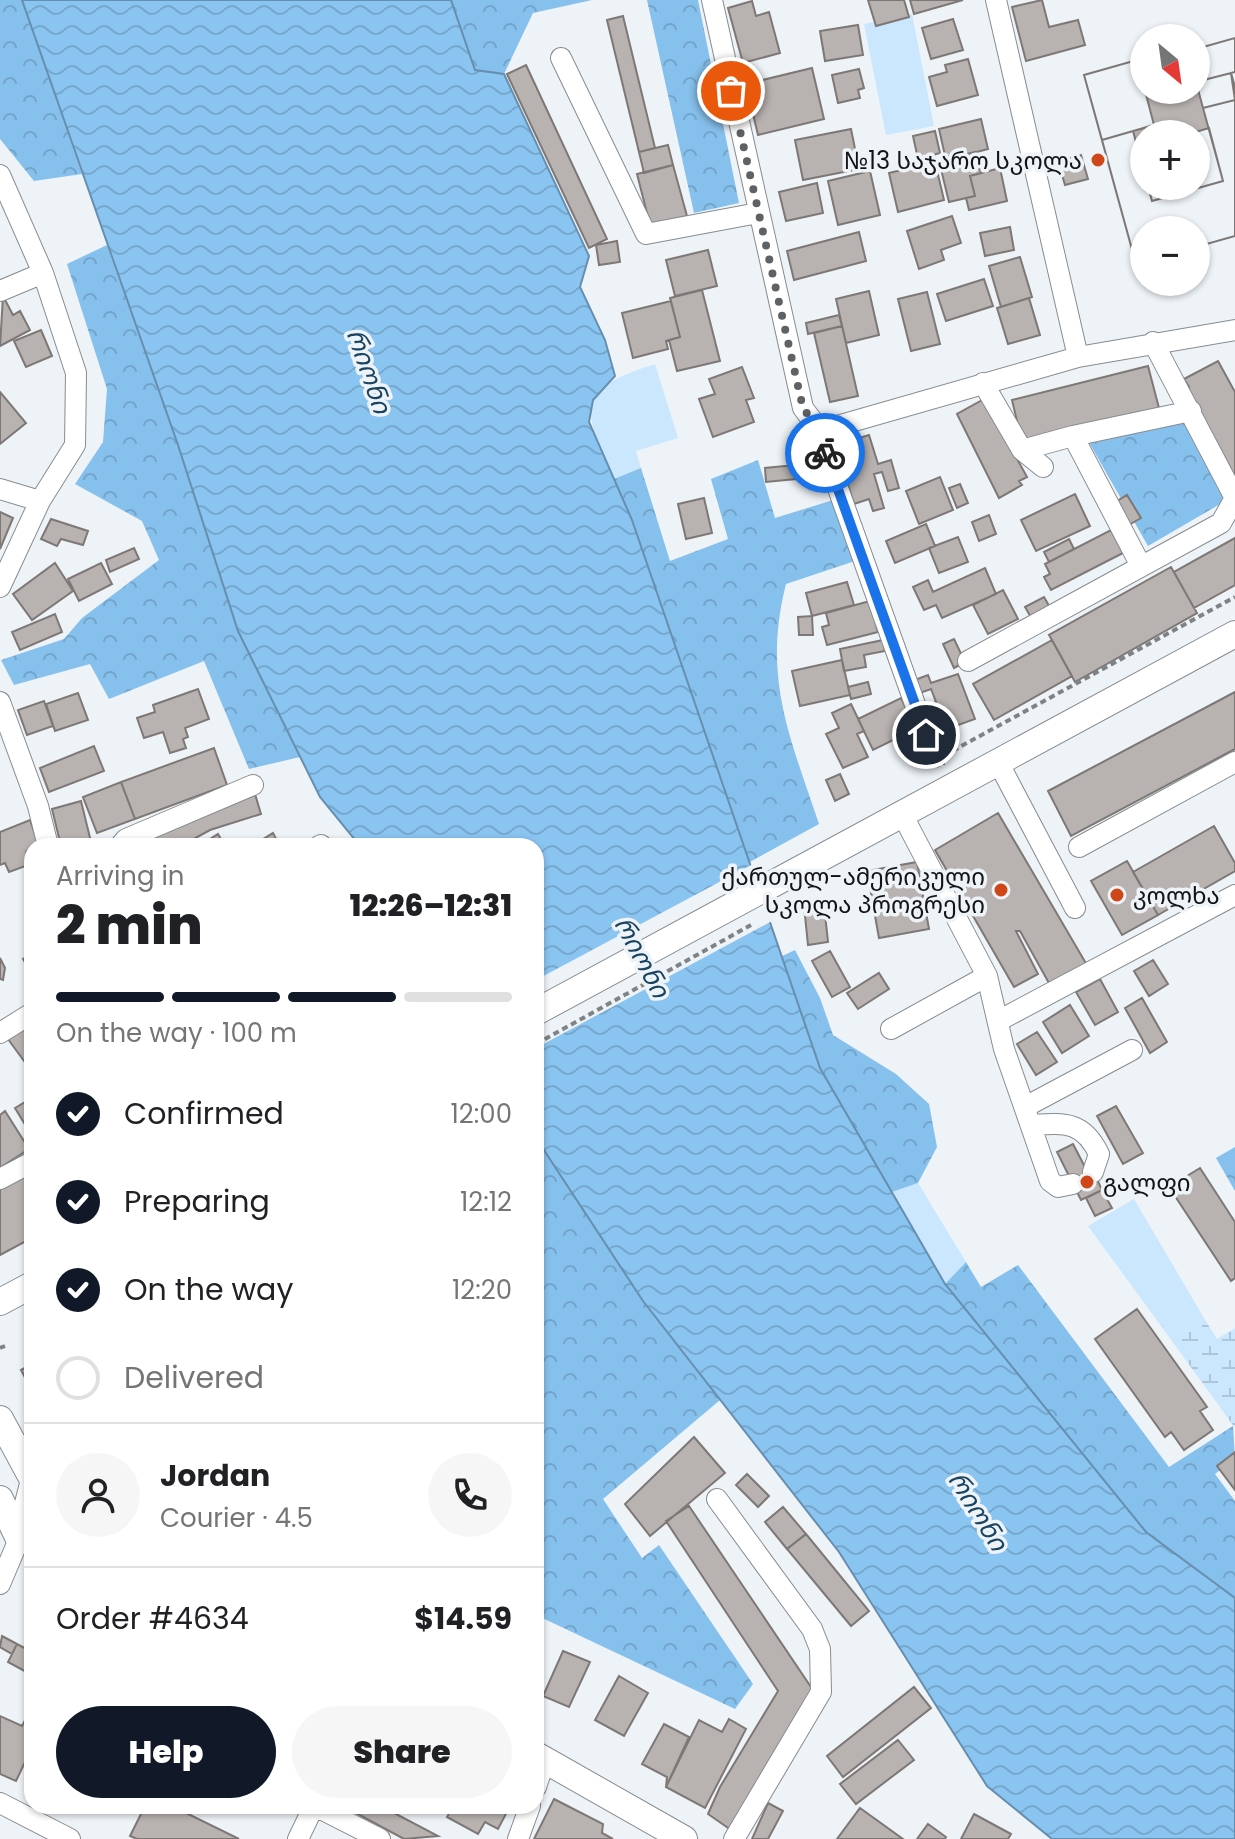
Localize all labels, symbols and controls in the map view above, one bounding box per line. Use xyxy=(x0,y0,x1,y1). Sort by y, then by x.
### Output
north arrow xyxy=(1130,24,1210,104)
map controls xyxy=(1130,24,1210,296)
pin xyxy=(697,57,765,125)
icon: bag xyxy=(709,69,753,113)
button: + xyxy=(1130,120,1210,200)
place label: №13 საჯარო სკოლა xyxy=(844,144,1082,177)
marker: №13 საჯარო სკოლა xyxy=(1089,151,1107,169)
button: − xyxy=(1130,216,1210,296)
water label: რიონი xyxy=(338,324,401,419)
courier xyxy=(785,413,865,493)
icon: bike xyxy=(803,431,847,475)
pin xyxy=(892,701,960,769)
icon: home xyxy=(904,713,948,757)
text: Arriving in xyxy=(56,858,185,894)
place label: ქართულ-ამერიკული სკოლა პროგრესი xyxy=(721,860,985,921)
place label: კოლხა xyxy=(1133,879,1220,912)
marker: ქართულ-ამერიკული სკოლა პროგრესი xyxy=(992,881,1010,899)
text: 12:26–12:31 xyxy=(350,884,512,927)
marker: კოლხა xyxy=(1108,886,1126,904)
text: 2 min xyxy=(56,889,203,962)
water label: რიონი xyxy=(606,910,679,1005)
text: On the way · 100 m xyxy=(56,1015,297,1051)
icon: check xyxy=(56,1092,100,1136)
text: Confirmed xyxy=(124,1092,284,1135)
text: 12:00 xyxy=(451,1096,512,1132)
place label: გალფი xyxy=(1103,1166,1191,1199)
marker: გალფი xyxy=(1078,1173,1096,1191)
icon: check xyxy=(56,1180,100,1224)
text: Preparing xyxy=(124,1180,270,1223)
text: 12:12 xyxy=(460,1184,512,1220)
icon: check xyxy=(56,1268,100,1312)
text: On the way xyxy=(124,1268,293,1311)
text: 12:20 xyxy=(452,1272,512,1308)
text: Delivered xyxy=(124,1356,264,1399)
button: person xyxy=(56,1453,140,1537)
button: phone xyxy=(428,1453,512,1537)
text: Jordan xyxy=(160,1454,270,1497)
water label: რიონი xyxy=(940,1464,1017,1558)
text: Courier · 4.5 xyxy=(160,1500,313,1536)
text: Order #4634 xyxy=(56,1597,249,1640)
text: $14.59 xyxy=(414,1597,512,1640)
button: Help xyxy=(56,1706,276,1798)
button: Share xyxy=(292,1706,512,1798)

